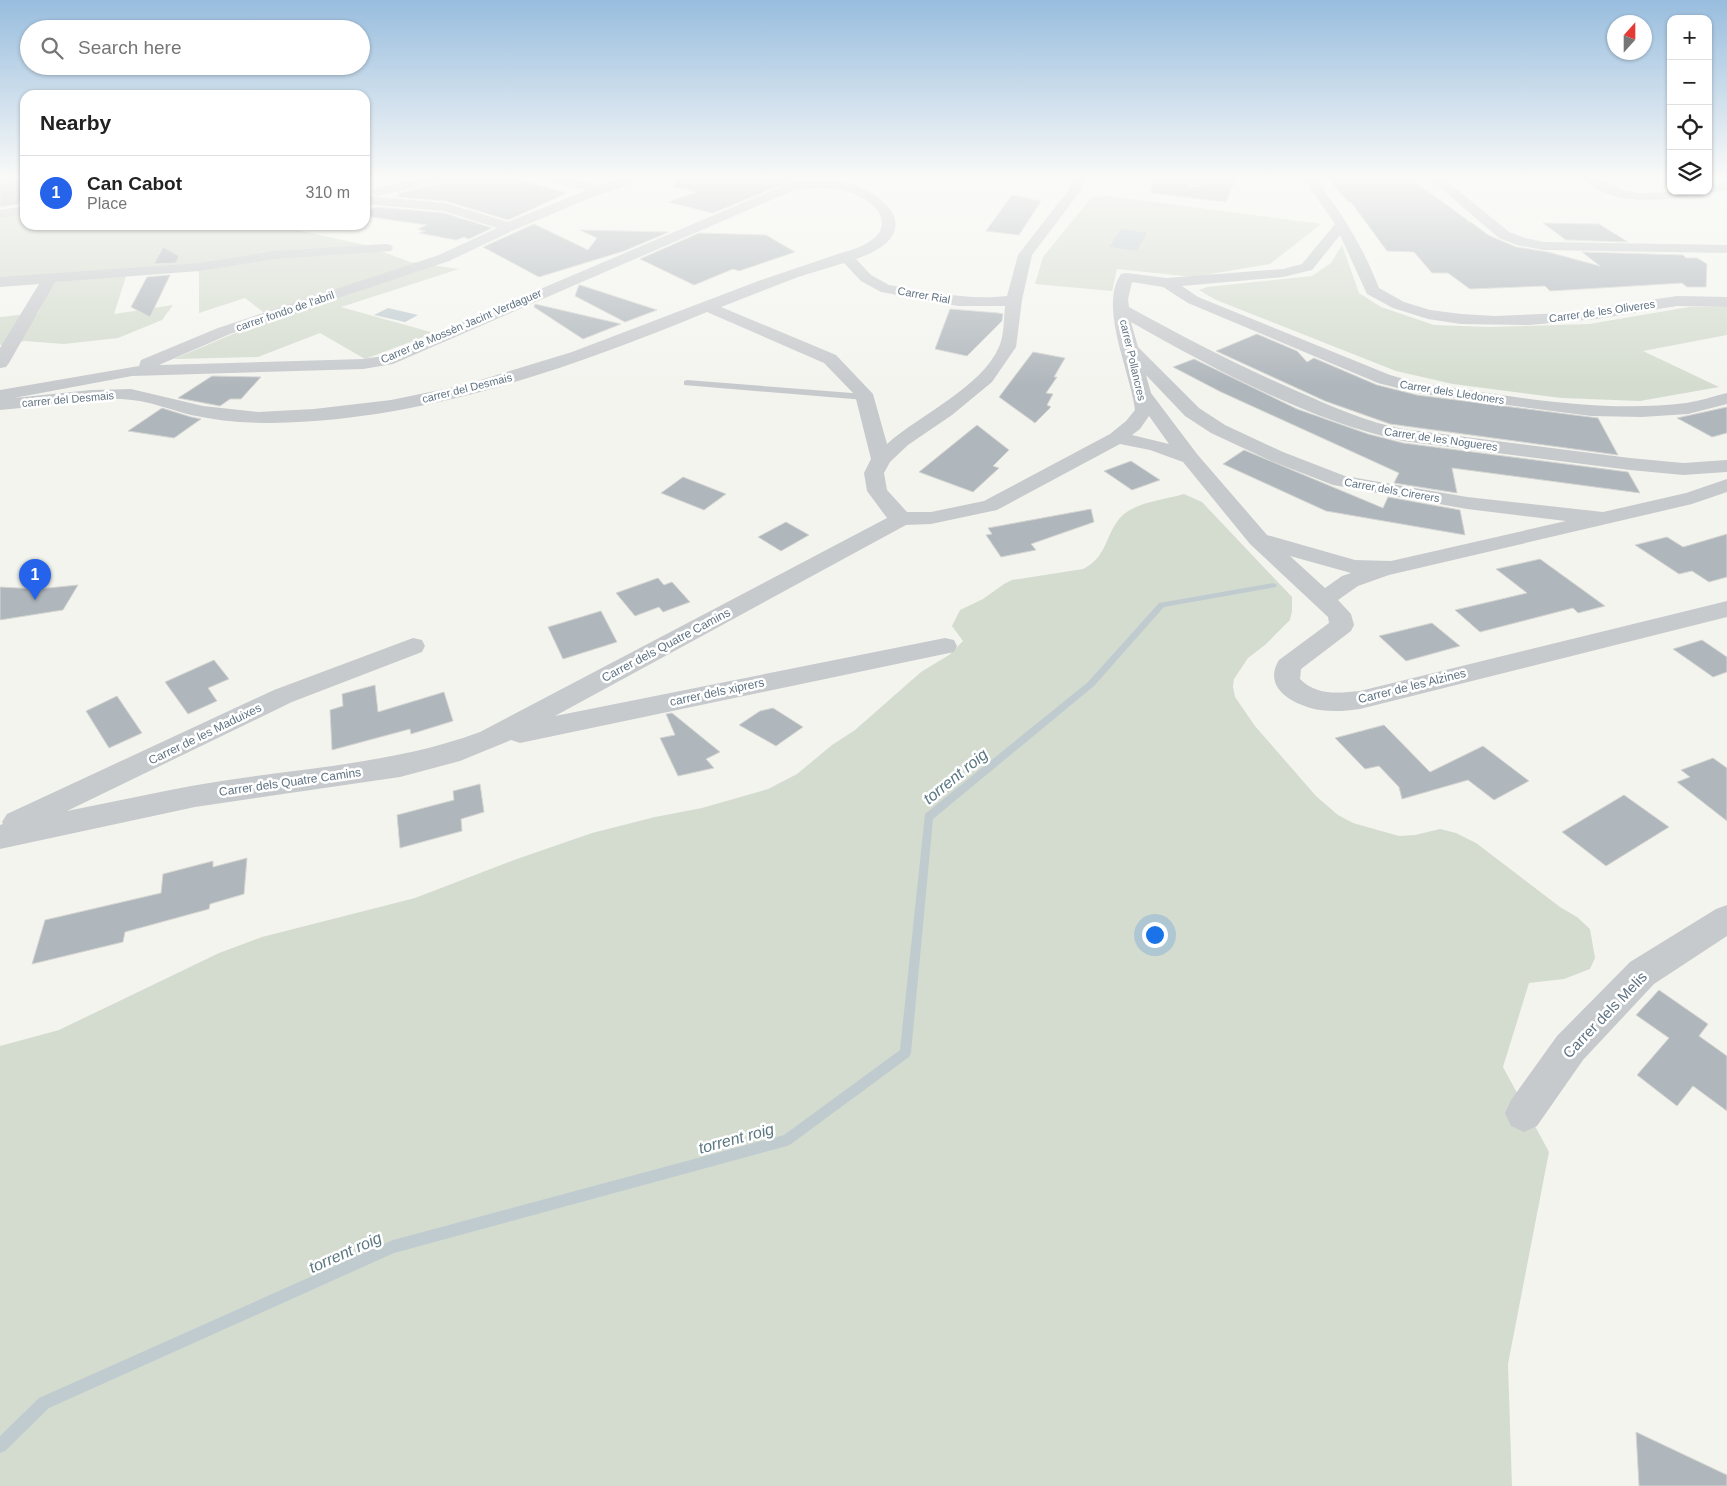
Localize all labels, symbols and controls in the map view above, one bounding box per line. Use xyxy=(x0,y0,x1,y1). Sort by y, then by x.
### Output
north arrow xyxy=(1607,15,1652,60)
map controls xyxy=(1667,15,1712,195)
button: + xyxy=(1667,15,1712,60)
search box xyxy=(20,20,370,75)
icon: search xyxy=(38,34,66,62)
text: Search here xyxy=(78,37,182,58)
button: − xyxy=(1667,60,1712,105)
button: locate xyxy=(1667,105,1712,150)
text: Nearby xyxy=(40,111,111,134)
button: layers xyxy=(1667,150,1712,195)
text: Can Cabot xyxy=(87,173,182,194)
text: 1 xyxy=(52,184,60,201)
text: 310 m xyxy=(306,184,350,201)
text: Place xyxy=(87,195,127,212)
street label: Carrer Rial xyxy=(897,284,951,306)
street label: Carrer de Mossèn Jacint Verdaguer xyxy=(379,286,544,365)
street label: carrer fondo de l'abril xyxy=(234,289,336,333)
street label: Carrer de les Oliveres xyxy=(1548,298,1656,324)
street label: carrer Pollancres xyxy=(1118,318,1148,402)
street label: carrer del Desmais xyxy=(421,371,514,405)
street label: Carrer dels Lledoners xyxy=(1399,378,1506,406)
street label: carrer del Desmais xyxy=(21,389,115,409)
street label: Carrer de les Nogueres xyxy=(1384,425,1499,453)
street label: Carrer dels Cirerers xyxy=(1343,476,1441,504)
pin: 1 xyxy=(19,559,51,600)
street label: Carrer dels Quatre Camins xyxy=(599,605,733,685)
street label: Carrer de les Alzines xyxy=(1357,666,1467,706)
street label: carrer dels xiprers xyxy=(669,675,765,709)
street label: Carrer de les Maduixes xyxy=(146,701,264,767)
water label: torrent roig xyxy=(920,745,991,807)
street label: Carrer dels Quatre Camins xyxy=(218,765,362,799)
your location xyxy=(1142,922,1168,948)
street label: Carrer dels Melis xyxy=(1559,968,1650,1061)
water label: torrent roig xyxy=(697,1120,776,1157)
water label: torrent roig xyxy=(306,1229,384,1276)

